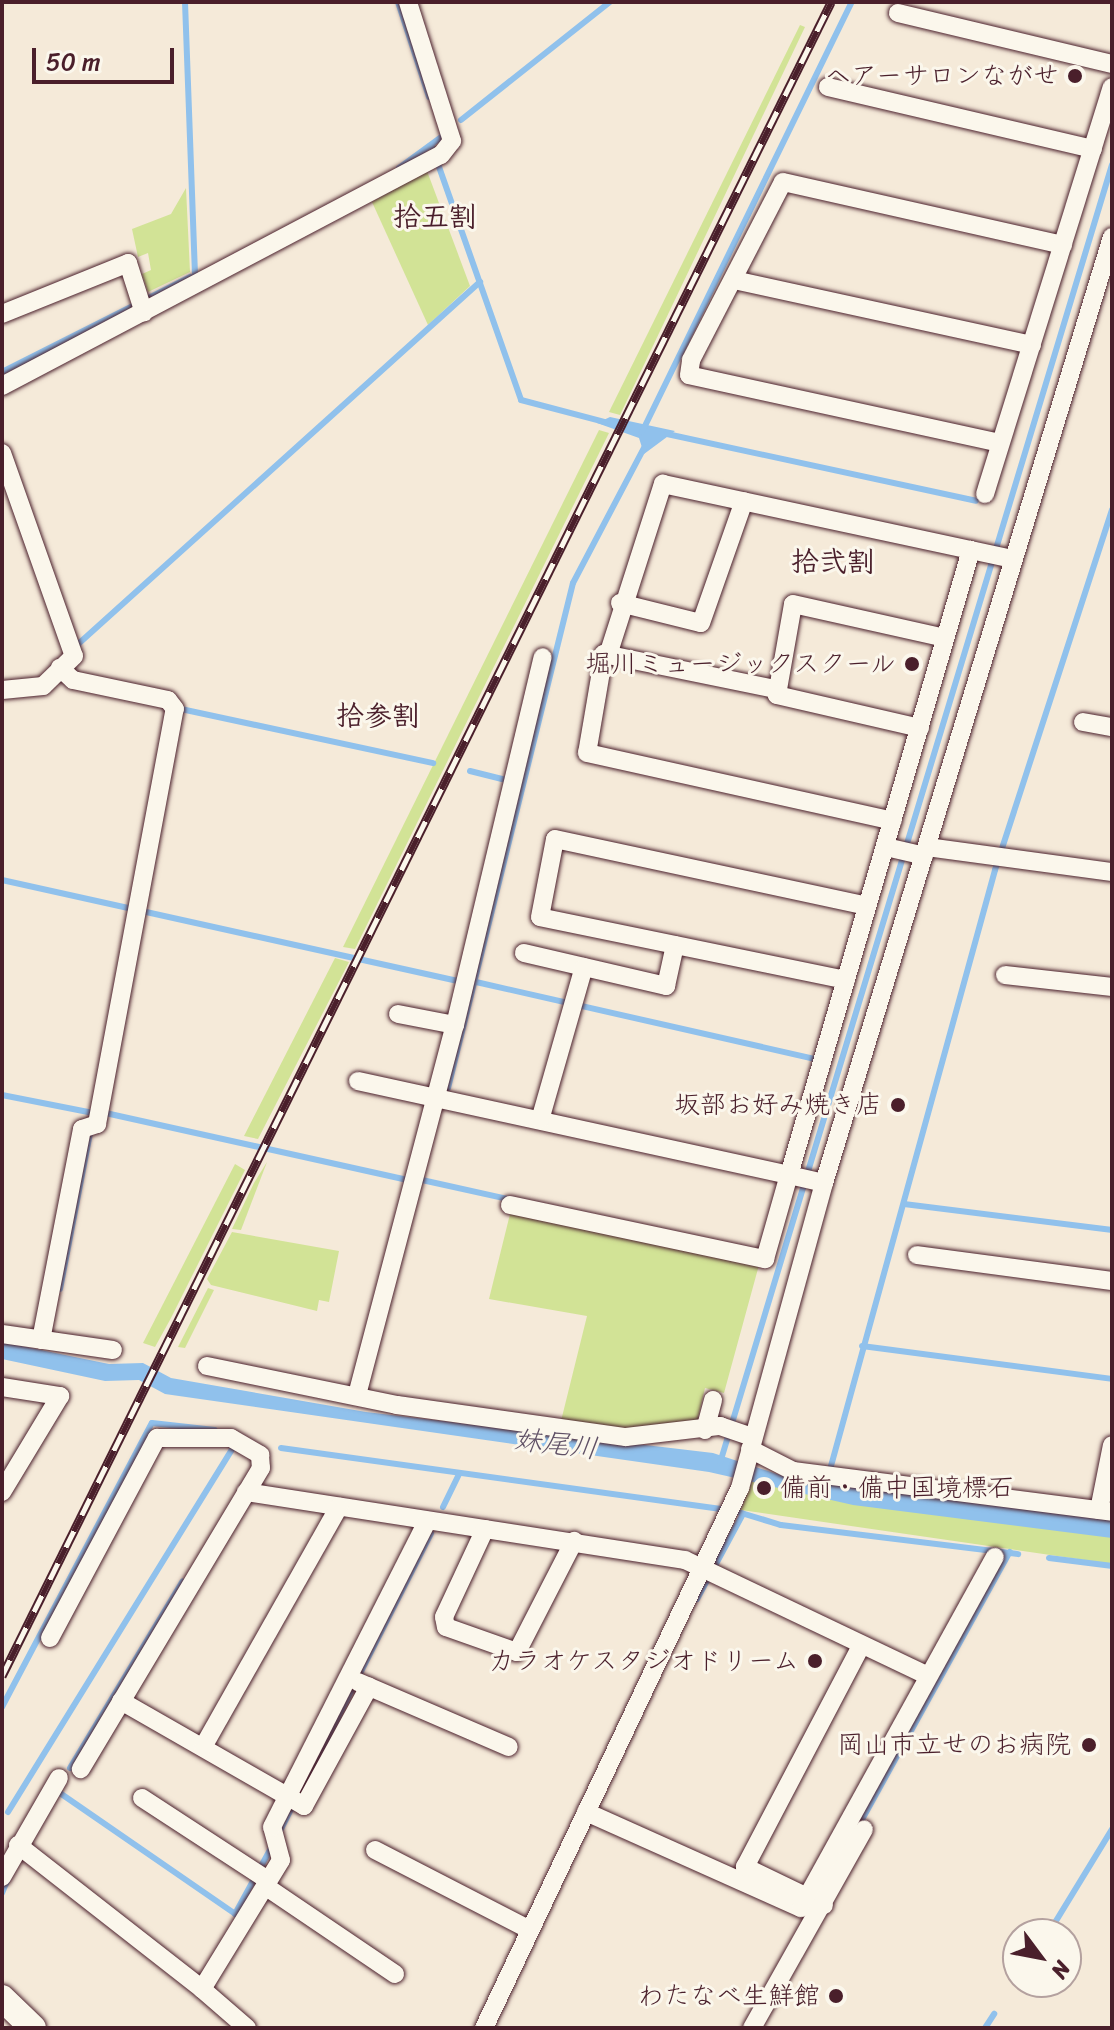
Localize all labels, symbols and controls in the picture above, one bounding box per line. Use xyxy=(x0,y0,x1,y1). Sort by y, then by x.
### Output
scale bar xyxy=(36,32,178,82)
text: 50 m xyxy=(46,41,101,83)
place label: ヘアーサロンながせ xyxy=(826,60,1059,92)
marker: ヘアーサロンながせ xyxy=(1066,67,1084,85)
district label: 拾五割 xyxy=(393,200,477,234)
district label: 拾弐割 xyxy=(791,545,875,579)
place label: 堀川ミュージックスクール xyxy=(584,648,896,680)
marker: 堀川ミュージックスクール xyxy=(903,655,921,673)
district label: 拾参割 xyxy=(336,699,420,733)
place label: 坂部お好み焼き店 xyxy=(674,1089,882,1121)
marker: 坂部お好み焼き店 xyxy=(889,1096,907,1114)
water label: 妹尾川 xyxy=(512,1422,600,1466)
place label: 備前・備中国境標石 xyxy=(780,1472,1014,1504)
marker: 備前・備中国境標石 xyxy=(755,1479,773,1497)
place label: カラオケスタジオドリーム xyxy=(487,1645,799,1677)
marker: カラオケスタジオドリーム xyxy=(806,1652,824,1670)
place label: 岡山市立せのお病院 xyxy=(837,1729,1071,1761)
marker: 岡山市立せのお病院 xyxy=(1078,1734,1100,1756)
north arrow xyxy=(1002,1918,1082,1998)
text: N xyxy=(1041,1953,1082,1987)
place label: わたなべ生鮮館 xyxy=(638,1980,820,2012)
marker: わたなべ生鮮館 xyxy=(827,1987,845,2005)

